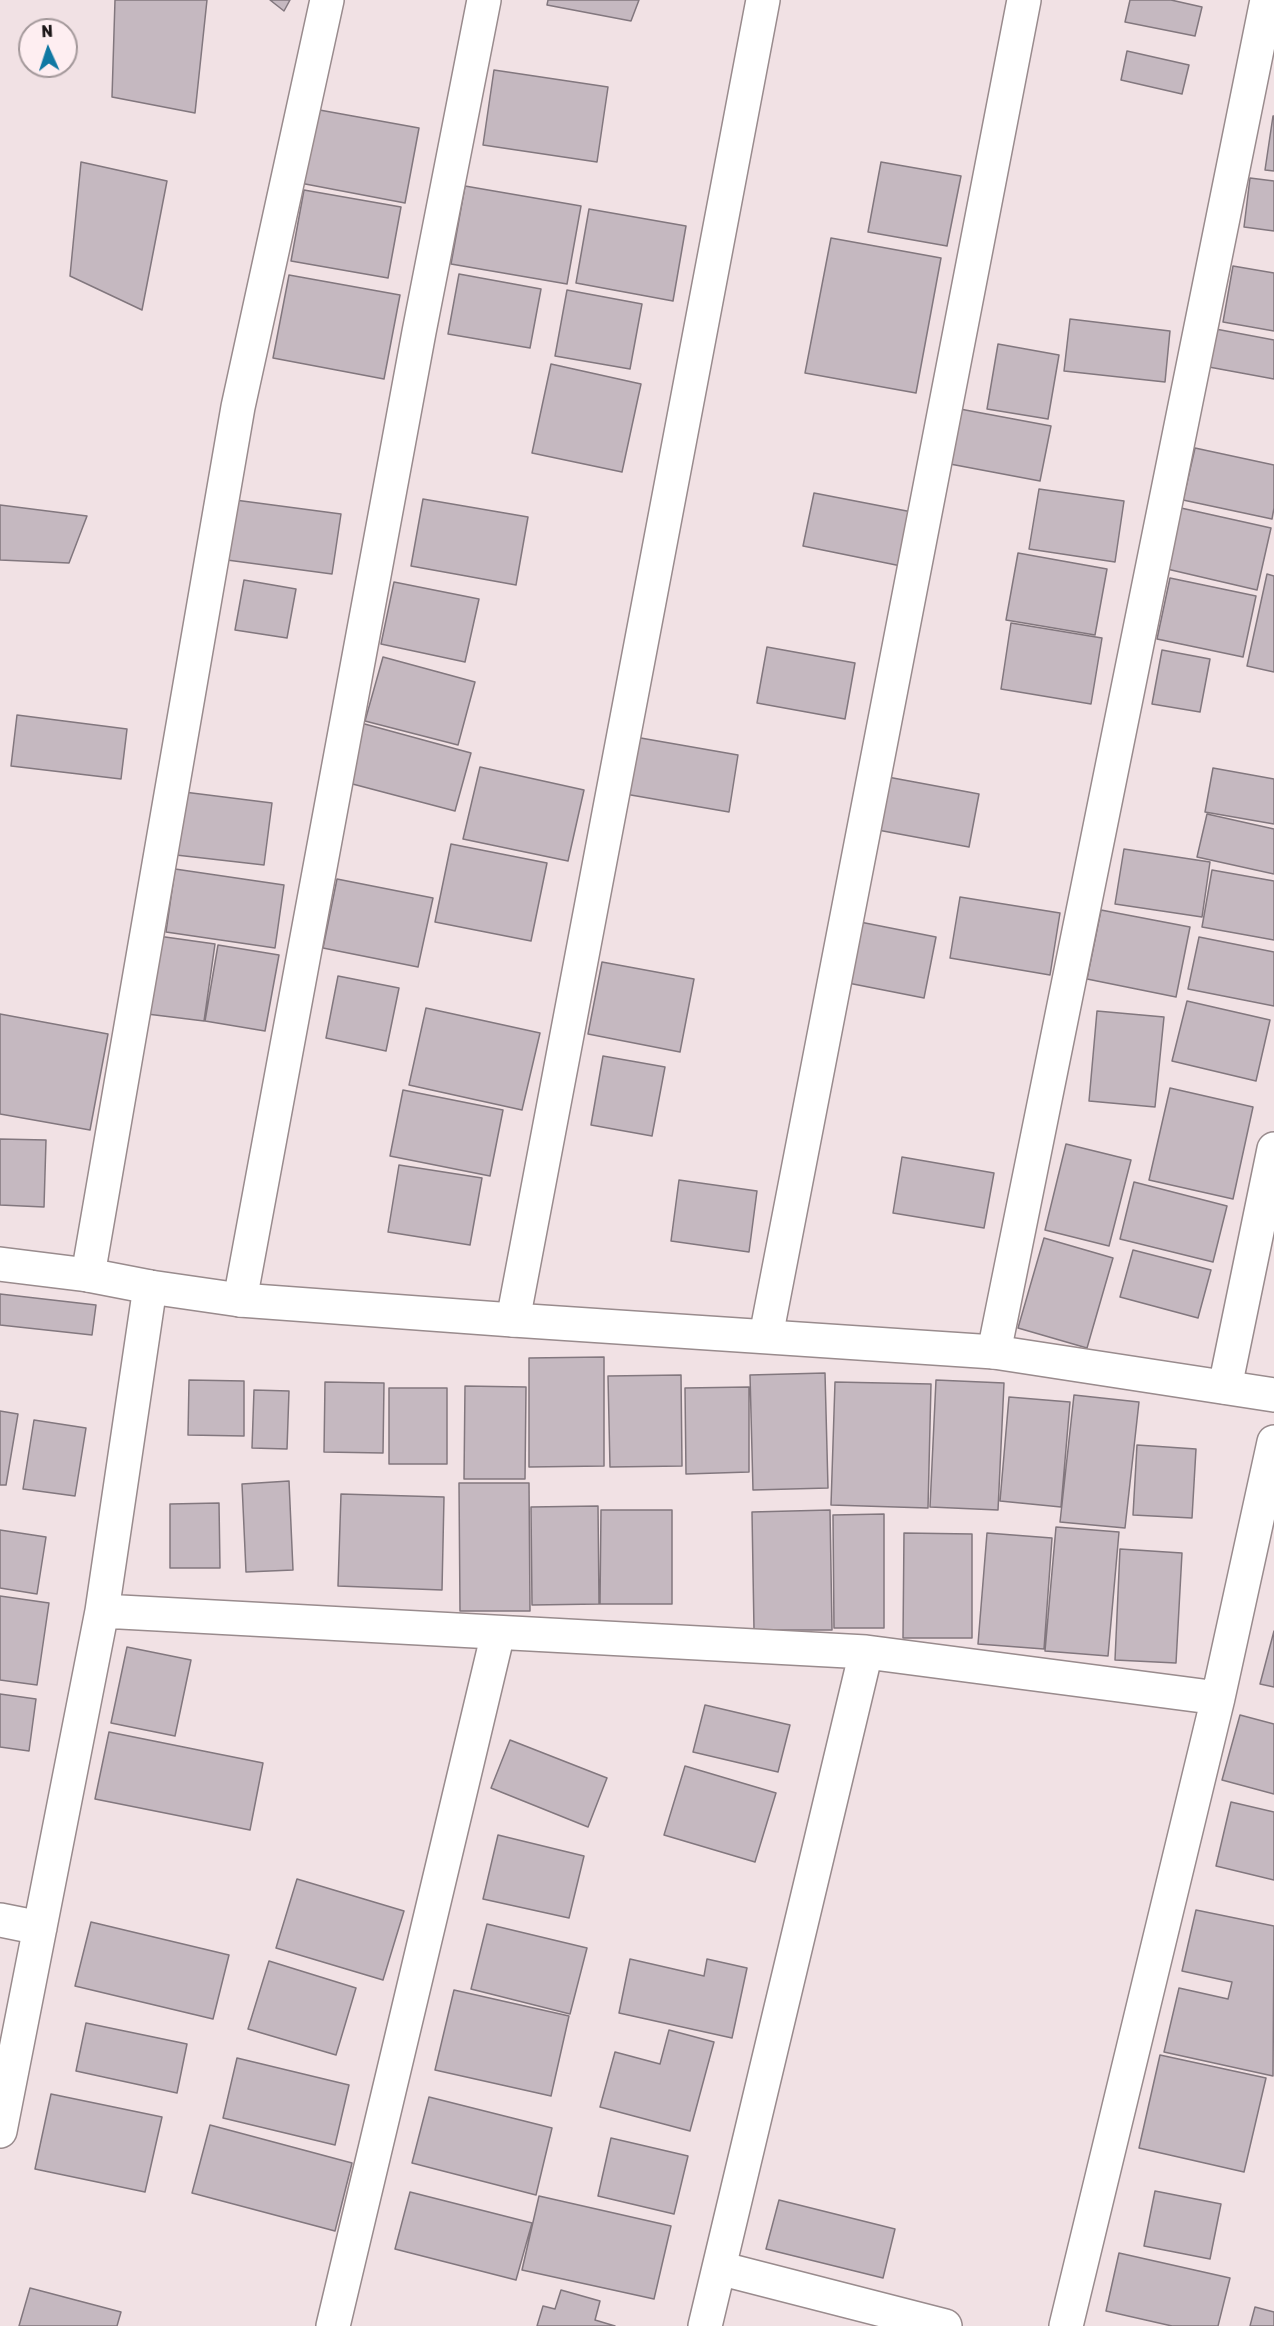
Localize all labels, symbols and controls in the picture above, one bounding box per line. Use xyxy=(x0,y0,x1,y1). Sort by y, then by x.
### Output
north arrow xyxy=(18,18,78,78)
text: N xyxy=(41,22,53,41)

